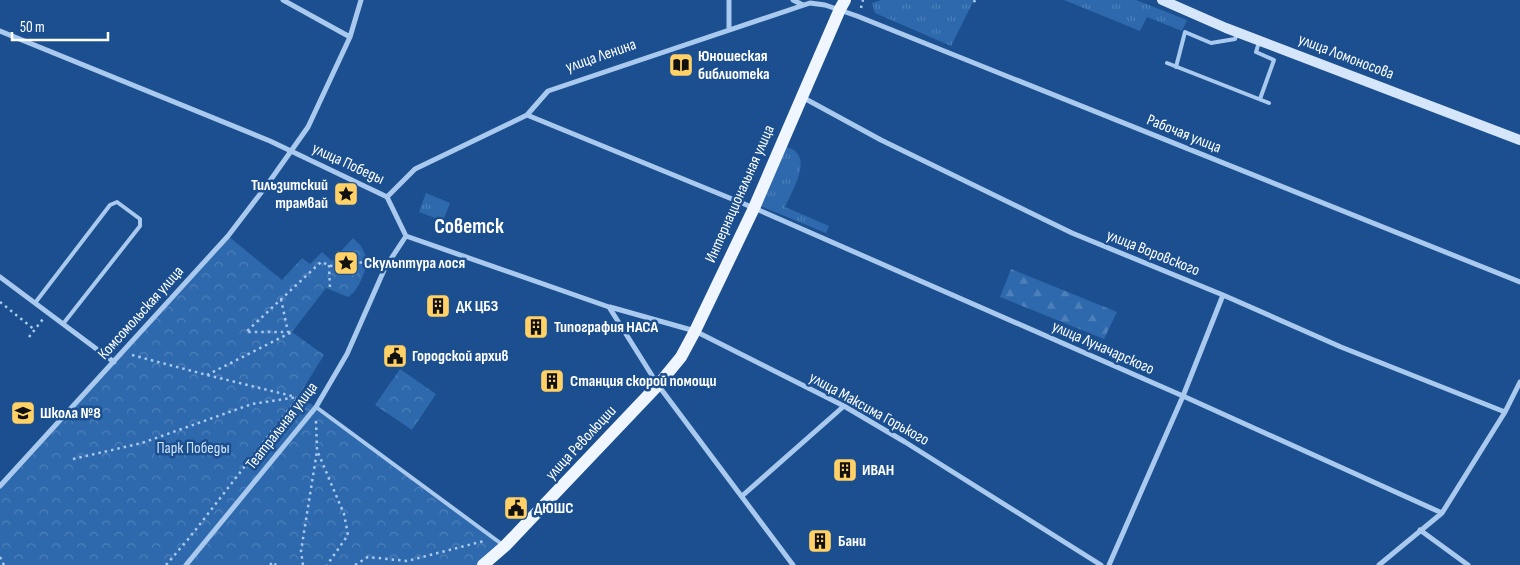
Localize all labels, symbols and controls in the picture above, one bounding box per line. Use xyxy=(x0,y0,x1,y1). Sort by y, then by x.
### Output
scale bar xyxy=(12,10,109,42)
text: 50 m xyxy=(20,18,45,37)
street label: улица Ломоносова xyxy=(1295,30,1397,84)
street label: улица Ленина xyxy=(563,35,639,77)
place label: Юношеская библиотека xyxy=(698,47,770,84)
library icon: Юношеская библиотека xyxy=(668,52,694,78)
street label: Рабочая улица xyxy=(1144,110,1224,158)
street label: Интернациональная улица xyxy=(701,122,779,266)
street label: улица Победы xyxy=(309,139,387,189)
place label: Тильзитский трамвай xyxy=(251,176,328,213)
place icon: Тильзитский трамвай xyxy=(333,181,359,207)
district label: Советск xyxy=(434,214,504,239)
street label: улица Воровского xyxy=(1104,226,1202,280)
place icon: Скульптура лося xyxy=(333,250,359,276)
place label: Скульптура лося xyxy=(364,254,465,273)
street label: Комсомольская улица xyxy=(94,262,188,364)
building icon: ДК ЦБЗ xyxy=(425,293,451,319)
place label: ДК ЦБЗ xyxy=(456,297,498,316)
building icon: Типография НАСА xyxy=(523,314,549,340)
street label: улица Луначарского xyxy=(1049,317,1157,379)
place label: Типография НАСА xyxy=(554,318,658,337)
public building icon: Городской архив xyxy=(382,343,408,369)
place label: Городской архив xyxy=(412,347,509,366)
building icon: Станция скорой помощи xyxy=(539,368,565,394)
street label: улица Максима Горького xyxy=(806,368,932,450)
place label: Станция скорой помощи xyxy=(570,372,717,391)
street label: Театральная улица xyxy=(242,378,322,474)
school or university icon: Школа №8 xyxy=(10,400,36,426)
street label: улица Революции xyxy=(542,402,620,484)
place label: Школа №8 xyxy=(40,404,101,423)
park label: Парк Победы xyxy=(156,439,230,458)
building icon: ИВАН xyxy=(832,457,858,483)
place label: ИВАН xyxy=(862,461,894,480)
public building icon: ДЮШС xyxy=(503,495,529,521)
place label: ДЮШС xyxy=(534,499,574,518)
building icon: Бани xyxy=(807,528,833,554)
place label: Бани xyxy=(838,532,866,551)

